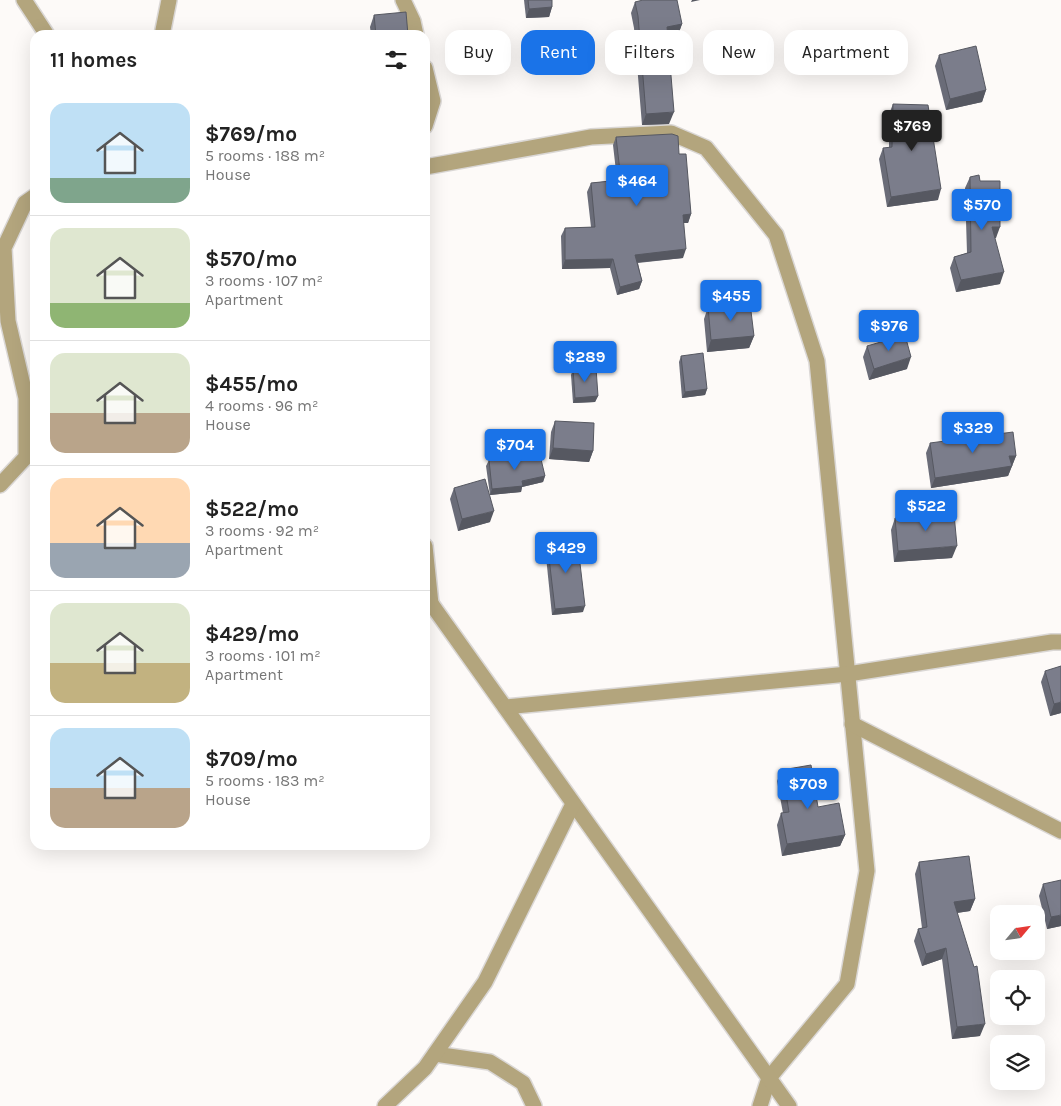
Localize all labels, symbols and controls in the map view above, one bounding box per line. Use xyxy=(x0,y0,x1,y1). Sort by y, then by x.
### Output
chip: Buy xyxy=(445,30,511,75)
chip: Rent xyxy=(521,30,595,75)
chip: Filters xyxy=(605,30,693,75)
chip: New xyxy=(703,30,774,75)
chip: Apartment xyxy=(784,30,908,75)
icon: filters xyxy=(382,46,410,74)
text: 11 homes xyxy=(50,48,137,72)
pin: $769 xyxy=(882,110,942,152)
text: $769 xyxy=(893,116,931,135)
text: $769/mo xyxy=(205,122,297,146)
icon: home xyxy=(90,123,150,183)
text: 5 rooms · 188 m² xyxy=(205,146,325,165)
pin: $464 xyxy=(607,164,667,207)
text: House xyxy=(205,165,251,184)
text: $464 xyxy=(617,171,657,190)
pin: $570 xyxy=(952,188,1012,231)
text: $570 xyxy=(963,195,1001,214)
text: $570/mo xyxy=(205,247,297,271)
icon: home xyxy=(90,248,150,308)
text: 3 rooms · 107 m² xyxy=(205,271,323,290)
pin: $455 xyxy=(701,280,761,322)
text: $455 xyxy=(711,286,751,305)
text: Apartment xyxy=(205,290,283,309)
pin: $976 xyxy=(859,310,919,352)
text: $976 xyxy=(870,316,908,335)
pin: $289 xyxy=(555,340,615,383)
text: $289 xyxy=(565,347,605,366)
text: $455/mo xyxy=(205,372,298,396)
icon: home xyxy=(90,373,150,433)
text: 4 rooms · 96 m² xyxy=(205,396,318,415)
pin: $329 xyxy=(943,412,1003,454)
text: House xyxy=(205,415,251,434)
text: $329 xyxy=(953,418,993,437)
pin: $704 xyxy=(485,428,545,471)
text: $704 xyxy=(496,435,534,454)
pin: $522 xyxy=(896,490,956,532)
text: $522 xyxy=(906,496,946,515)
text: $522/mo xyxy=(205,497,299,521)
icon: home xyxy=(90,498,150,558)
text: 3 rooms · 92 m² xyxy=(205,521,319,540)
pin: $429 xyxy=(536,532,596,574)
text: $429 xyxy=(546,538,586,557)
text: Apartment xyxy=(205,540,283,559)
text: $429/mo xyxy=(205,622,299,646)
icon: home xyxy=(90,623,150,683)
text: 3 rooms · 101 m² xyxy=(205,646,321,665)
text: Apartment xyxy=(205,665,283,684)
text: $709/mo xyxy=(205,747,298,771)
icon: home xyxy=(90,748,150,808)
pin: $709 xyxy=(778,768,838,810)
text: 5 rooms · 183 m² xyxy=(205,771,325,790)
text: $709 xyxy=(789,774,827,793)
text: House xyxy=(205,790,251,809)
north arrow xyxy=(990,905,1045,960)
map controls xyxy=(990,905,1045,1090)
button: locate xyxy=(990,970,1045,1025)
button: layers xyxy=(990,1035,1045,1090)

